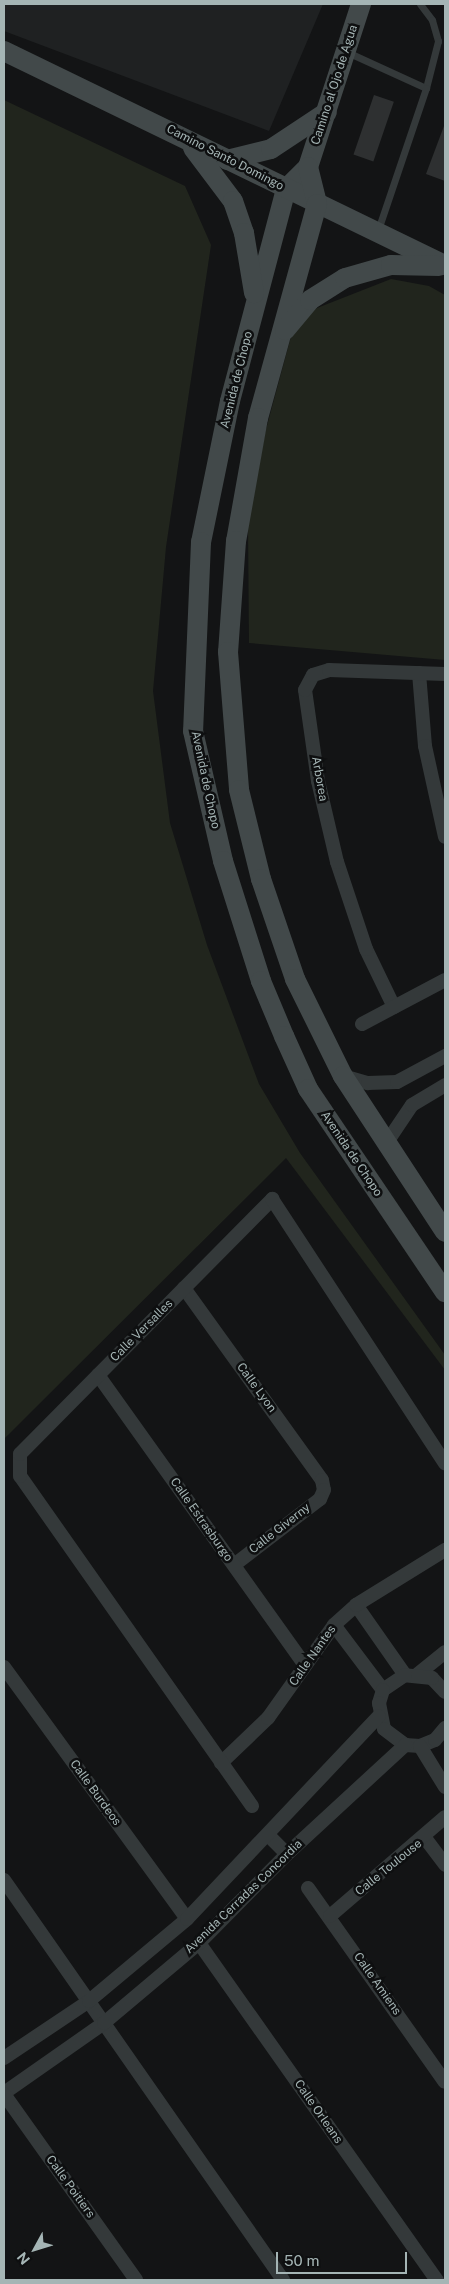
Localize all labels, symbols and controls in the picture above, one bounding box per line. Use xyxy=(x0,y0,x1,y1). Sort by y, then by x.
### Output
street label: Camino al Ojo de Agua xyxy=(309,23,361,147)
street label: Camino Santo Domingo xyxy=(164,122,286,194)
street label: Avenida de Chopo xyxy=(218,330,256,430)
street label: Avenida de Chopo xyxy=(188,730,222,830)
street label: Arborea xyxy=(308,756,330,802)
street label: Avenida de Chopo xyxy=(317,1109,385,1199)
street label: Calle Versalles xyxy=(108,1297,176,1365)
street label: Calle Lyon xyxy=(233,1360,279,1416)
street label: Calle Estrasburgo xyxy=(167,1475,235,1565)
street label: Calle Giverny xyxy=(247,1501,313,1557)
street label: Calle Nantes xyxy=(287,1623,339,1689)
street label: Calle Burdeos xyxy=(66,1757,124,1829)
street label: Avenida Cerradas Concordia xyxy=(182,1837,306,1957)
street label: Calle Toulouse xyxy=(353,1837,425,1899)
street label: Calle Amiens xyxy=(350,1950,404,2018)
street label: Calle Orleans xyxy=(291,2077,345,2147)
street label: Calle Poitiers xyxy=(42,2153,98,2221)
north arrow xyxy=(10,2224,60,2274)
scale bar xyxy=(279,2242,410,2274)
text: N xyxy=(14,2249,33,2268)
text: 50 m xyxy=(284,2252,319,2269)

